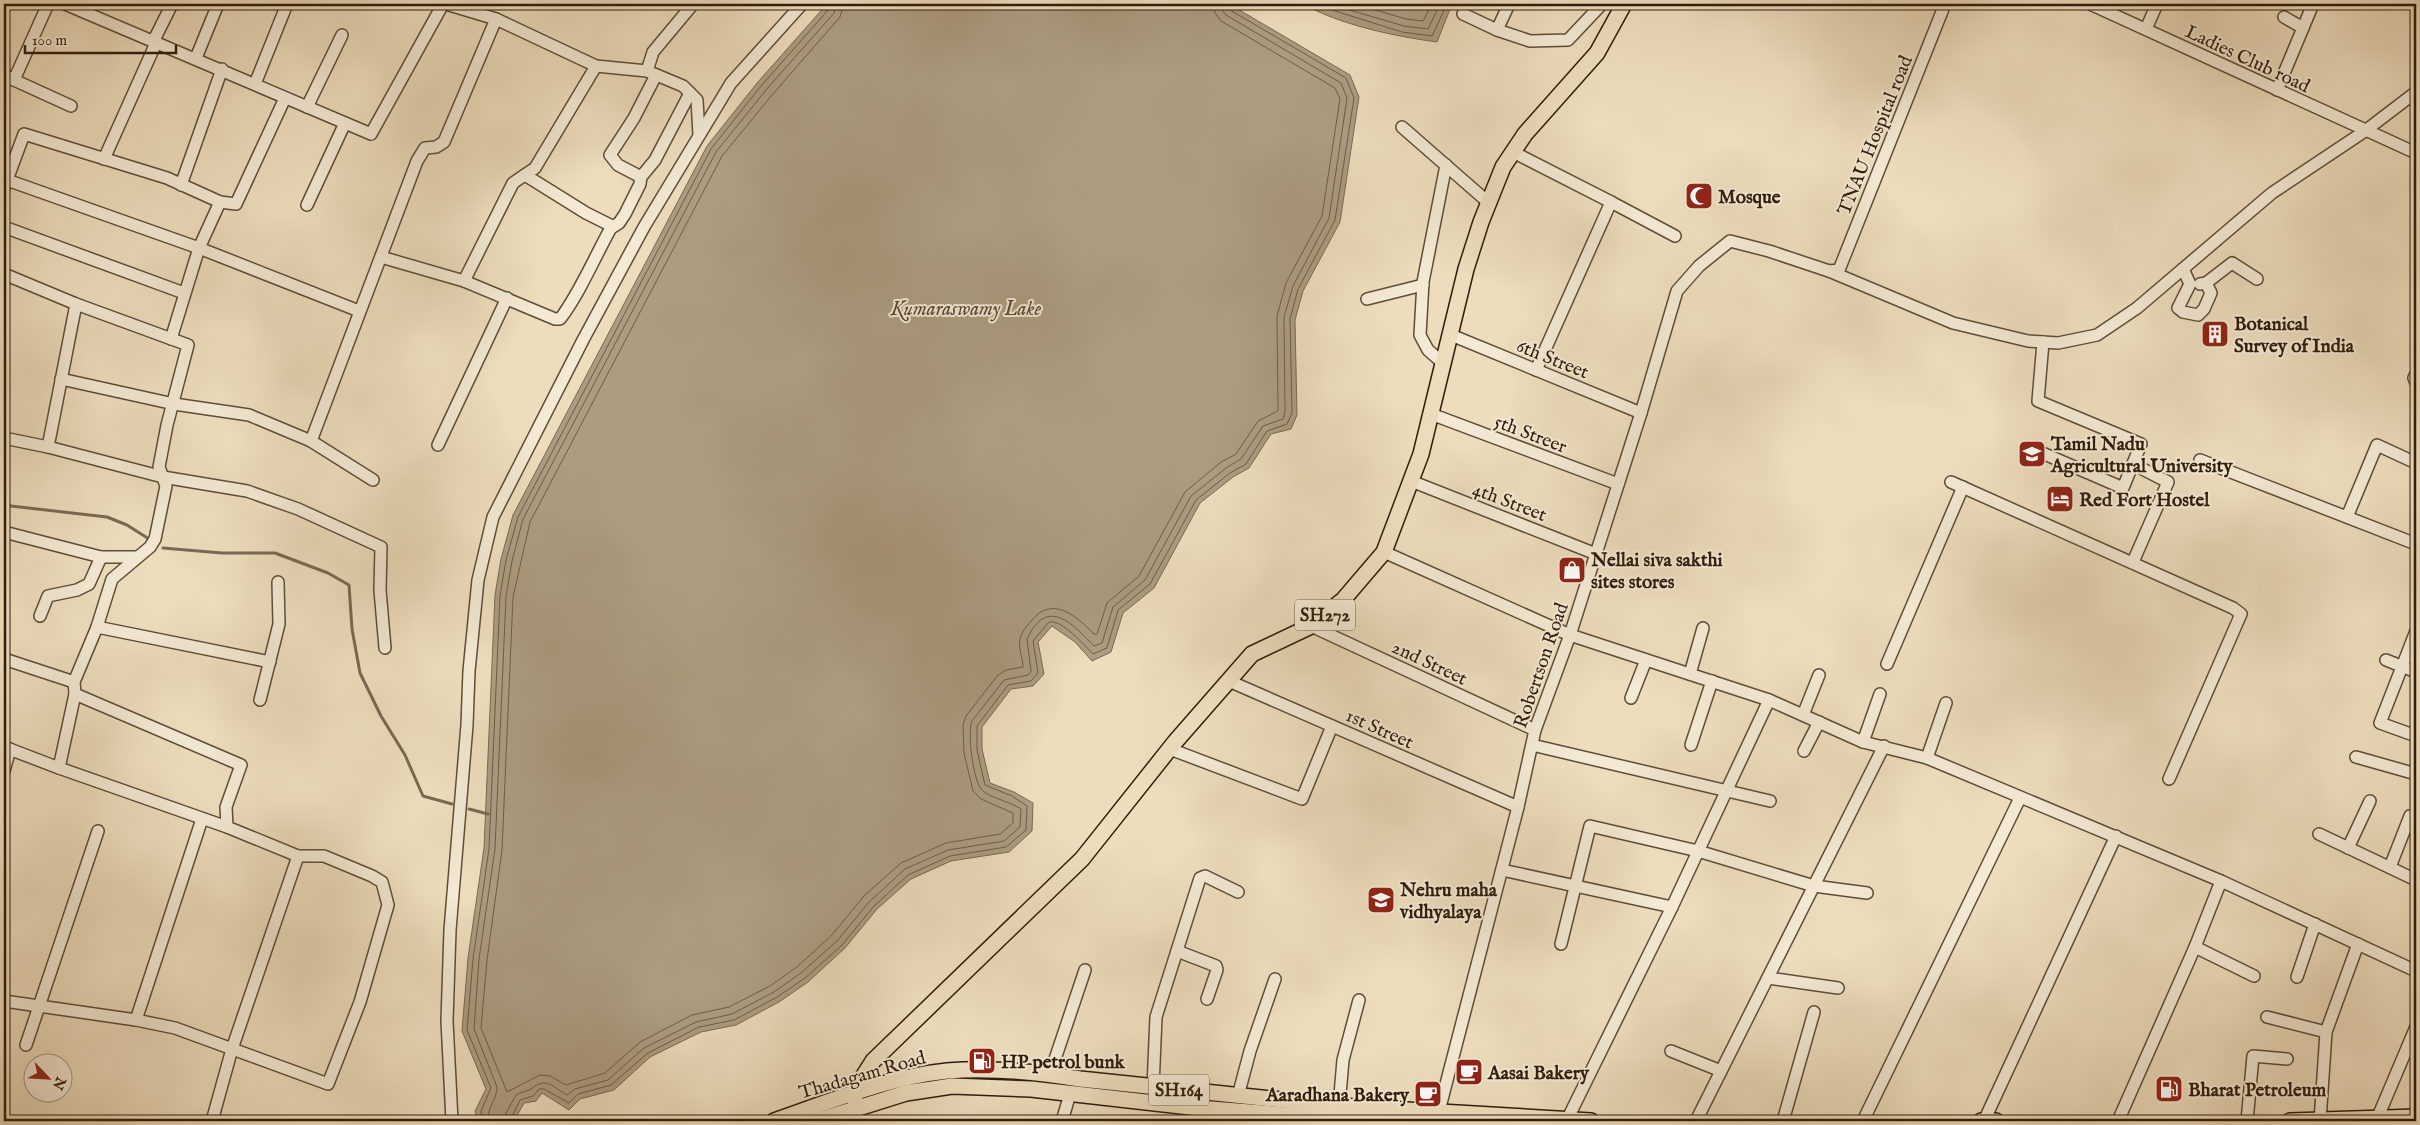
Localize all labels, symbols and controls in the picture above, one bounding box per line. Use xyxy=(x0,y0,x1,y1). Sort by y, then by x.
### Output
street label: Ladies Club road xyxy=(2181,20,2314,100)
scale bar xyxy=(25,22,176,54)
text: 100 m xyxy=(32,31,68,50)
street label: TNAU Hospital road xyxy=(1833,52,1919,219)
mosque icon: Mosque xyxy=(1684,181,1714,211)
place label: Mosque xyxy=(1718,186,1781,210)
water label: Kumaraswamy Lake xyxy=(890,297,1042,322)
place label: Botanical Survey of India xyxy=(2234,313,2355,359)
building icon: Botanical Survey of India xyxy=(2200,319,2230,349)
street label: 6th Street xyxy=(1513,334,1592,385)
street label: 5th Streer xyxy=(1491,410,1570,460)
place label: Tamil Nadu Agricultural University xyxy=(2050,433,2233,479)
school or university icon: Tamil Nadu Agricultural University xyxy=(2017,439,2047,469)
street label: 4th Street xyxy=(1469,478,1550,528)
hotel icon: Red Fort Hostel xyxy=(2045,484,2075,514)
place label: Red Fort Hostel xyxy=(2079,489,2210,513)
place label: Nellai siva sakthi sites stores xyxy=(1590,549,1723,595)
shop icon: Nellai siva sakthi sites stores xyxy=(1557,555,1587,585)
street label: Robertson Road xyxy=(1509,599,1575,732)
road number: SH272 xyxy=(1295,600,1355,630)
street label: 2nd Street xyxy=(1388,636,1471,692)
street label: 1st Street xyxy=(1342,704,1417,756)
place label: Nehru maha vidhyalaya xyxy=(1399,879,1498,925)
school or university icon: Nehru maha vidhyalaya xyxy=(1366,885,1396,915)
street label: Thadagam Road xyxy=(796,1046,930,1105)
fuel station icon: HP petrol bunk xyxy=(967,1046,997,1076)
place label: HP petrol bunk xyxy=(1001,1051,1126,1075)
north arrow xyxy=(22,1052,72,1102)
cafe icon: Aasai Bakery xyxy=(1454,1057,1484,1087)
place label: Aasai Bakery xyxy=(1487,1062,1590,1086)
text: N xyxy=(48,1073,70,1092)
road number: SH164 xyxy=(1149,1074,1209,1106)
fuel station icon: Bharat Petroleum xyxy=(2154,1074,2184,1104)
cafe icon: Aaradhana Bakery xyxy=(1413,1079,1443,1109)
place label: Bharat Petroleum xyxy=(2188,1079,2327,1103)
place label: Aaradhana Bakery xyxy=(1265,1084,1410,1108)

